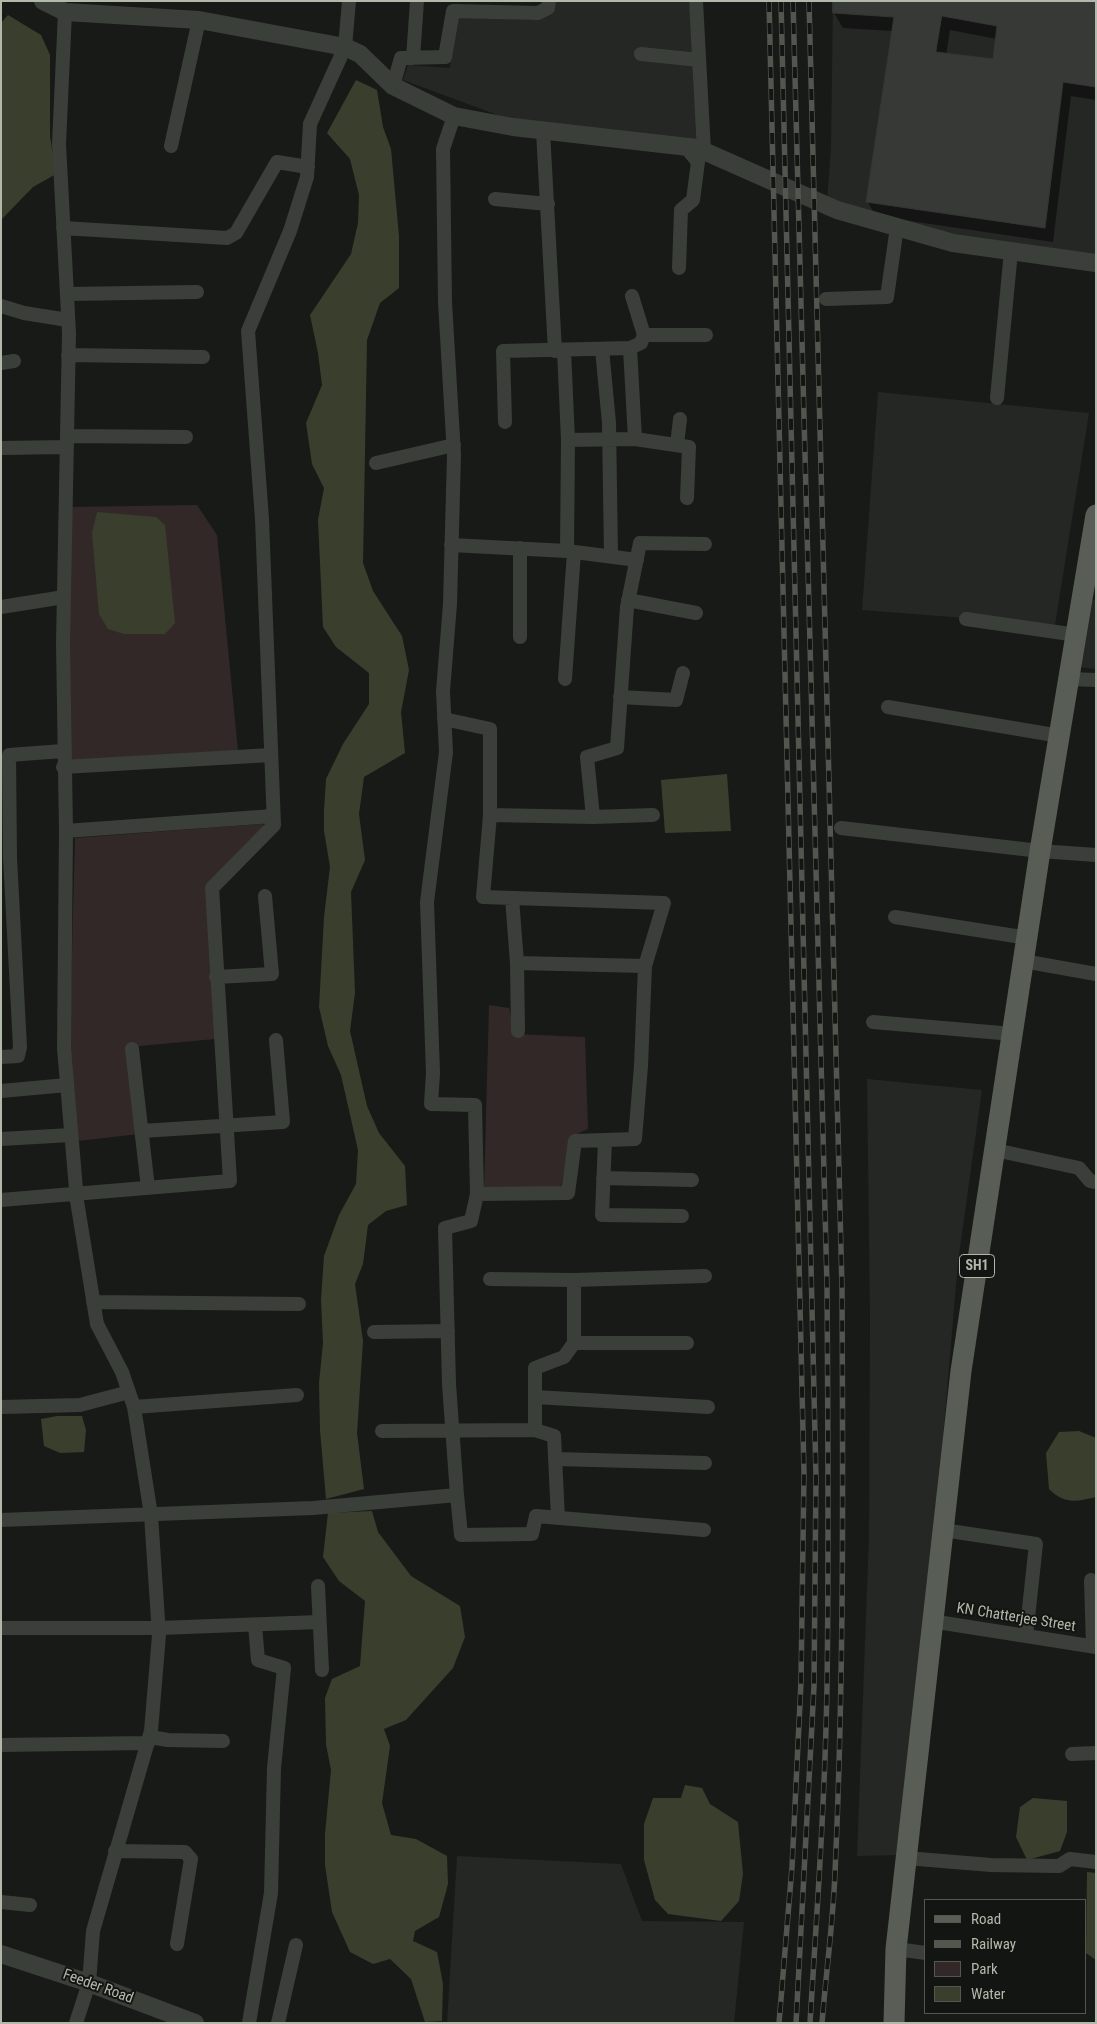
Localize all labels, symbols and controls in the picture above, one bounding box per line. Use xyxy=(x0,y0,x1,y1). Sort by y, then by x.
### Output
road number: SH1 xyxy=(960,1254,994,1278)
street label: KN Chatterjee Street xyxy=(955,1600,1077,1636)
legend xyxy=(924,1899,1087,2014)
text: Road xyxy=(971,1910,1001,1928)
text: Railway xyxy=(971,1935,1016,1953)
text: Park xyxy=(971,1960,998,1978)
street label: Feeder Road xyxy=(60,1966,136,2008)
text: Water xyxy=(971,1985,1005,2003)

